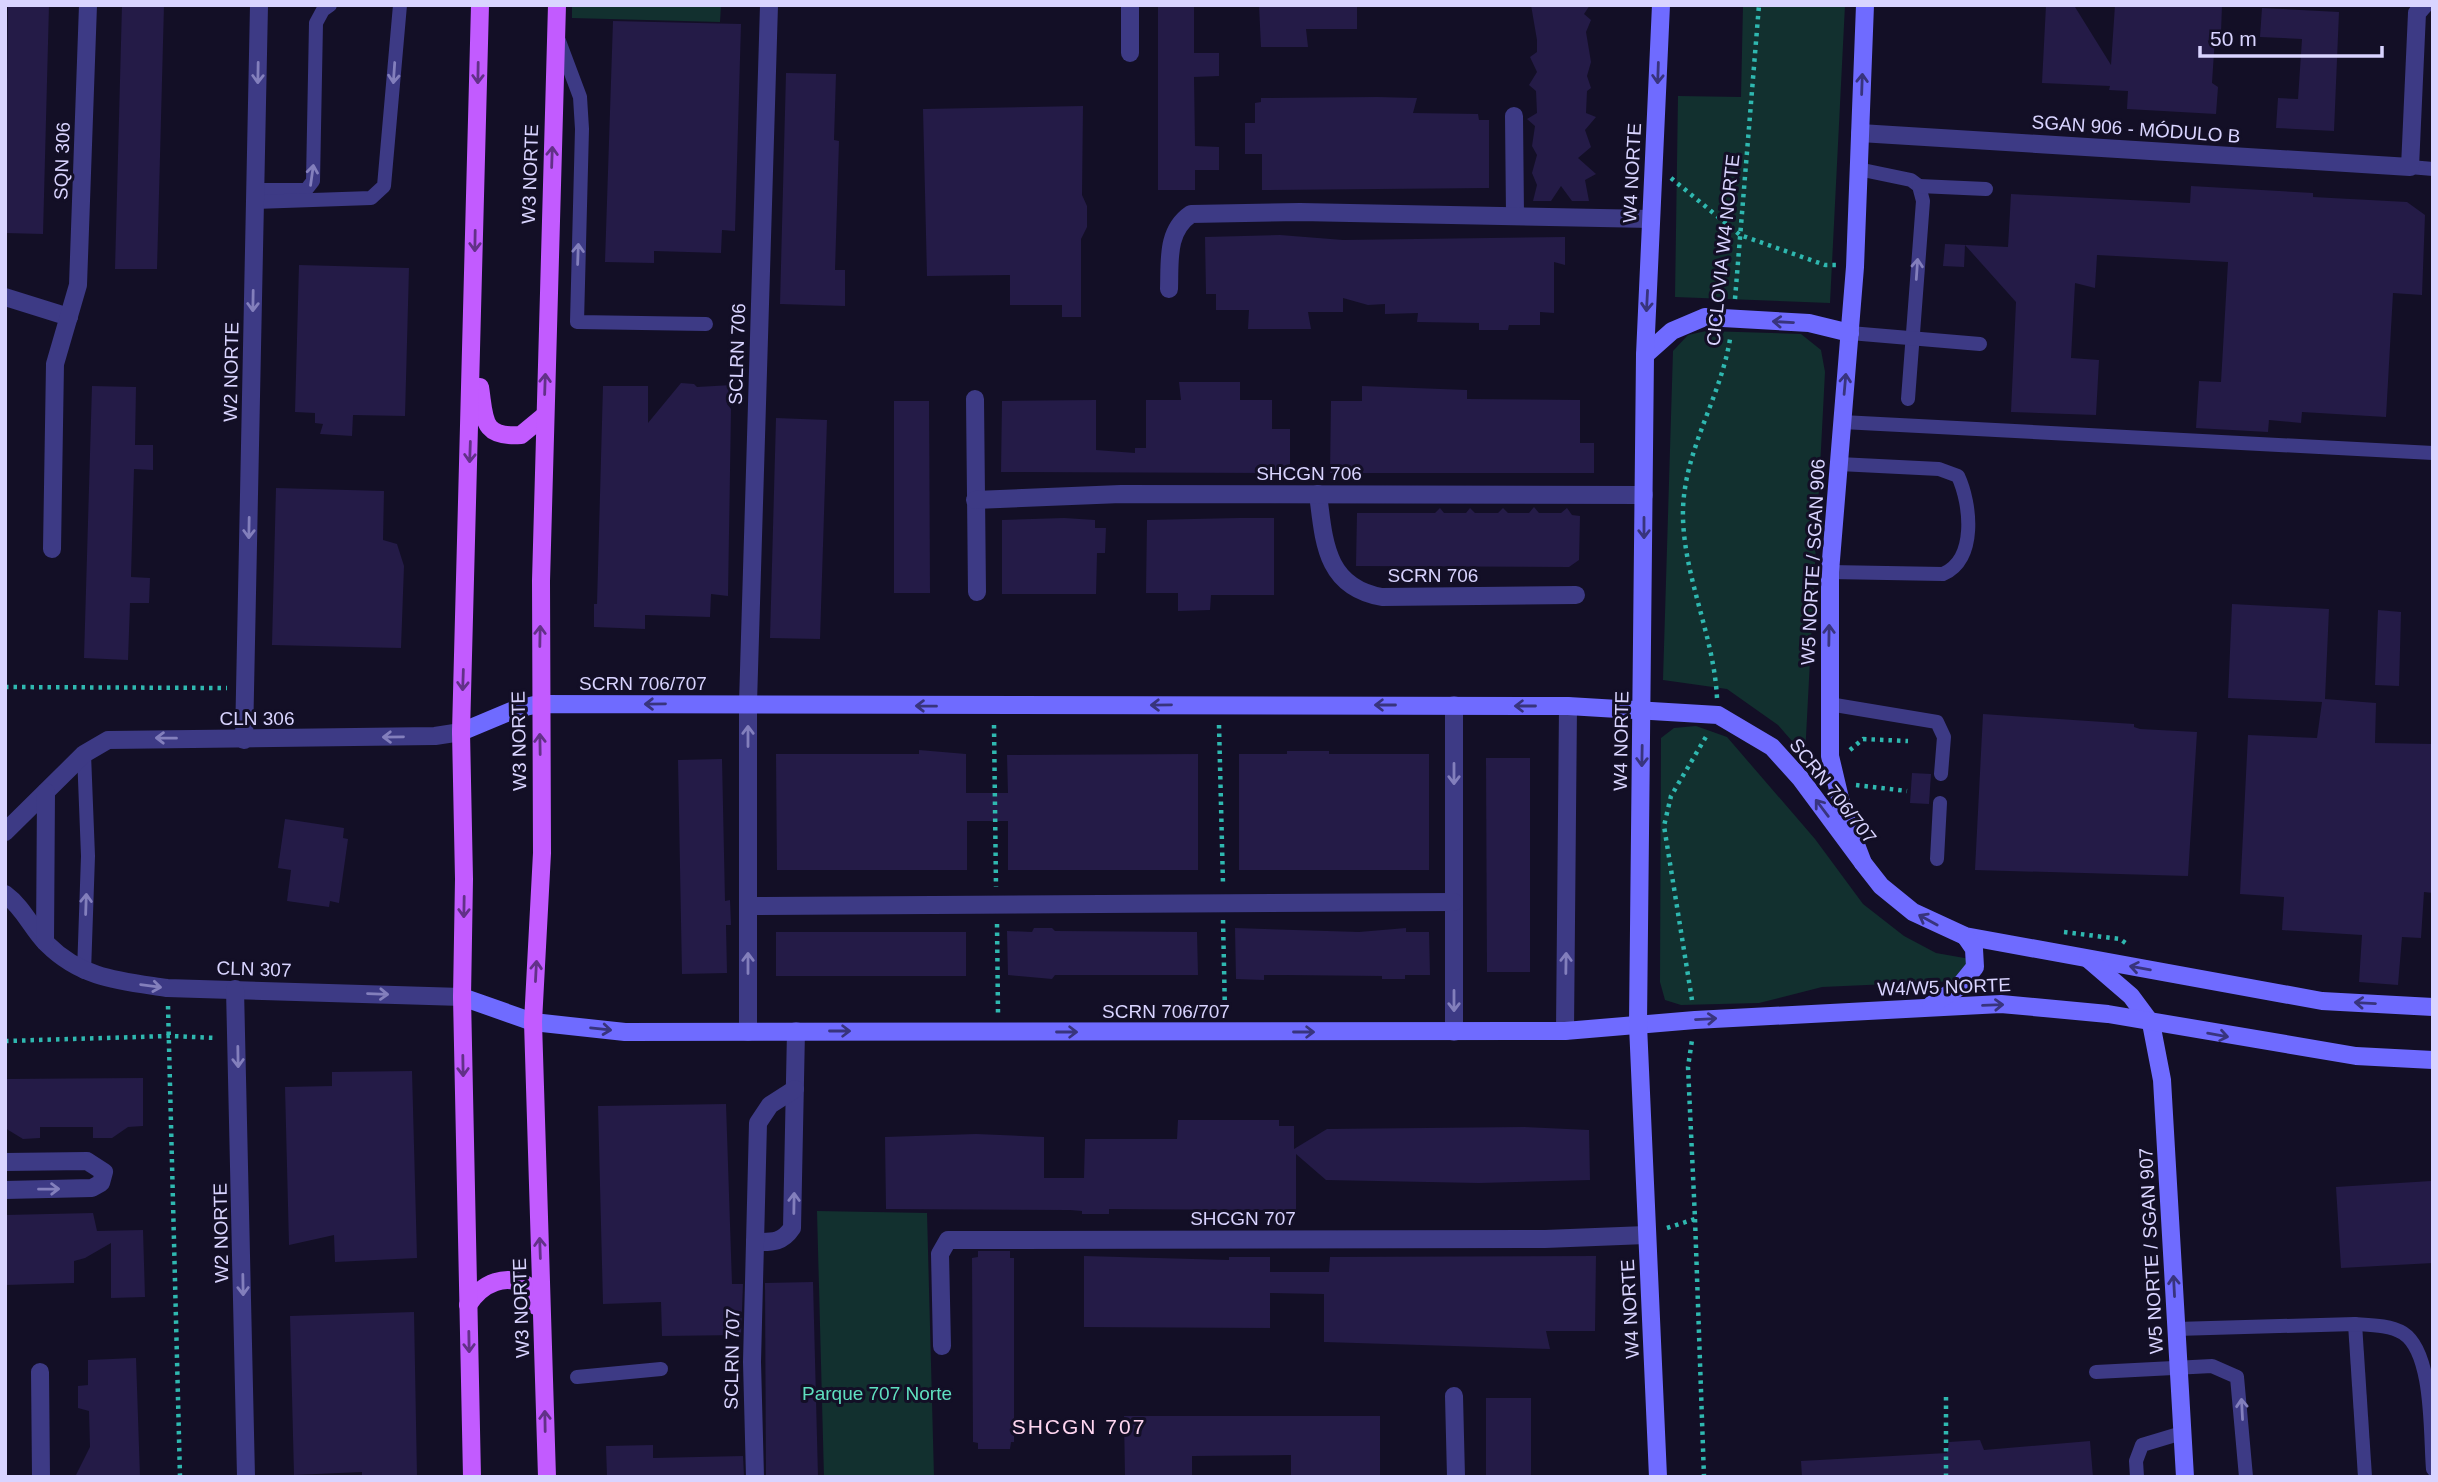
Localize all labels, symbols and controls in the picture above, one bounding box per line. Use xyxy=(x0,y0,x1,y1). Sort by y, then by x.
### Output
scale bar xyxy=(2200,14,2382,58)
text: 50 m xyxy=(2210,27,2257,50)
one-way arrow xyxy=(387,61,400,84)
one-way arrow xyxy=(251,62,264,85)
one-way arrow xyxy=(472,62,485,85)
one-way arrow xyxy=(1652,62,1665,85)
one-way arrow xyxy=(1855,72,1868,95)
street label: SGAN 906 - MÓDULO B xyxy=(2031,111,2241,147)
street label: SQN 306 xyxy=(50,122,74,200)
street label: W4 NORTE xyxy=(1619,123,1645,223)
street label: W3 NORTE xyxy=(518,124,542,224)
one-way arrow xyxy=(545,145,559,168)
street label: CICLOVIA W4 NORTE xyxy=(1702,153,1744,347)
one-way arrow xyxy=(305,164,318,186)
one-way arrow xyxy=(468,229,482,252)
one-way arrow xyxy=(572,243,585,266)
one-way arrow xyxy=(1911,258,1924,281)
one-way arrow xyxy=(247,289,260,312)
one-way arrow xyxy=(1641,289,1654,312)
street label: SCLRN 706 xyxy=(725,303,749,405)
one-way arrow xyxy=(1772,315,1795,328)
street label: W2 NORTE xyxy=(220,322,242,422)
one-way arrow xyxy=(538,373,552,396)
one-way arrow xyxy=(1839,373,1852,396)
one-way arrow xyxy=(463,441,477,464)
street label: W5 NORTE / SGAN 906 xyxy=(1797,458,1829,666)
street label: SHCGN 706 xyxy=(1256,463,1362,484)
one-way arrow xyxy=(1637,516,1651,539)
one-way arrow xyxy=(242,517,256,540)
street label: SCRN 706 xyxy=(1388,565,1478,586)
one-way arrow xyxy=(1822,624,1836,647)
one-way arrow xyxy=(533,625,547,648)
one-way arrow xyxy=(456,668,469,691)
street label: SCRN 706/707 xyxy=(579,673,707,694)
street label: W3 NORTE xyxy=(508,691,530,791)
street label: W4 NORTE xyxy=(1610,691,1632,791)
one-way arrow xyxy=(644,698,667,711)
one-way arrow xyxy=(1149,698,1172,712)
one-way arrow xyxy=(1374,698,1397,712)
one-way arrow xyxy=(915,699,938,713)
one-way arrow xyxy=(1514,699,1537,713)
street label: CLN 306 xyxy=(220,708,295,729)
one-way arrow xyxy=(741,725,755,748)
one-way arrow xyxy=(382,731,405,744)
one-way arrow xyxy=(155,732,178,745)
one-way arrow xyxy=(533,733,547,756)
street label: SCRN 706/707 xyxy=(1785,734,1881,848)
one-way arrow xyxy=(1635,744,1649,767)
one-way arrow xyxy=(1447,762,1461,785)
one-way arrow xyxy=(1815,799,1830,818)
one-way arrow xyxy=(80,893,93,916)
one-way arrow xyxy=(457,896,470,919)
one-way arrow xyxy=(1918,913,1938,927)
one-way arrow xyxy=(741,952,755,975)
one-way arrow xyxy=(1559,952,1572,975)
street label: CLN 307 xyxy=(216,957,292,981)
one-way arrow xyxy=(529,960,542,983)
one-way arrow xyxy=(2129,961,2152,974)
street label: W4/W5 NORTE xyxy=(1877,974,2011,1000)
one-way arrow xyxy=(139,979,161,992)
one-way arrow xyxy=(366,988,389,1001)
one-way arrow xyxy=(1447,989,1461,1012)
one-way arrow xyxy=(2354,996,2376,1009)
one-way arrow xyxy=(1981,998,2004,1011)
street label: SCRN 706/707 xyxy=(1102,1001,1230,1022)
one-way arrow xyxy=(1695,1012,1717,1025)
one-way arrow xyxy=(589,1023,612,1036)
one-way arrow xyxy=(829,1024,852,1038)
one-way arrow xyxy=(1055,1025,1078,1039)
one-way arrow xyxy=(1292,1025,1315,1039)
one-way arrow xyxy=(2206,1028,2229,1042)
one-way arrow xyxy=(231,1046,245,1069)
one-way arrow xyxy=(457,1054,470,1077)
street label: W5 NORTE / SGAN 907 xyxy=(2135,1147,2167,1355)
one-way arrow xyxy=(37,1182,60,1195)
street label: W2 NORTE xyxy=(210,1183,232,1283)
one-way arrow xyxy=(787,1192,801,1215)
street label: SHCGN 707 xyxy=(1190,1208,1296,1229)
one-way arrow xyxy=(534,1237,547,1260)
street label: W3 NORTE xyxy=(509,1258,533,1358)
street label: W4 NORTE xyxy=(1617,1259,1643,1359)
one-way arrow xyxy=(236,1273,249,1296)
one-way arrow xyxy=(2167,1276,2180,1298)
street label: SCLRN 707 xyxy=(721,1308,743,1410)
one-way arrow xyxy=(462,1330,475,1353)
park label: Parque 707 Norte xyxy=(802,1383,952,1404)
one-way arrow xyxy=(2235,1397,2248,1420)
one-way arrow xyxy=(539,1410,552,1433)
district label: SHCGN 707 xyxy=(1012,1415,1146,1438)

